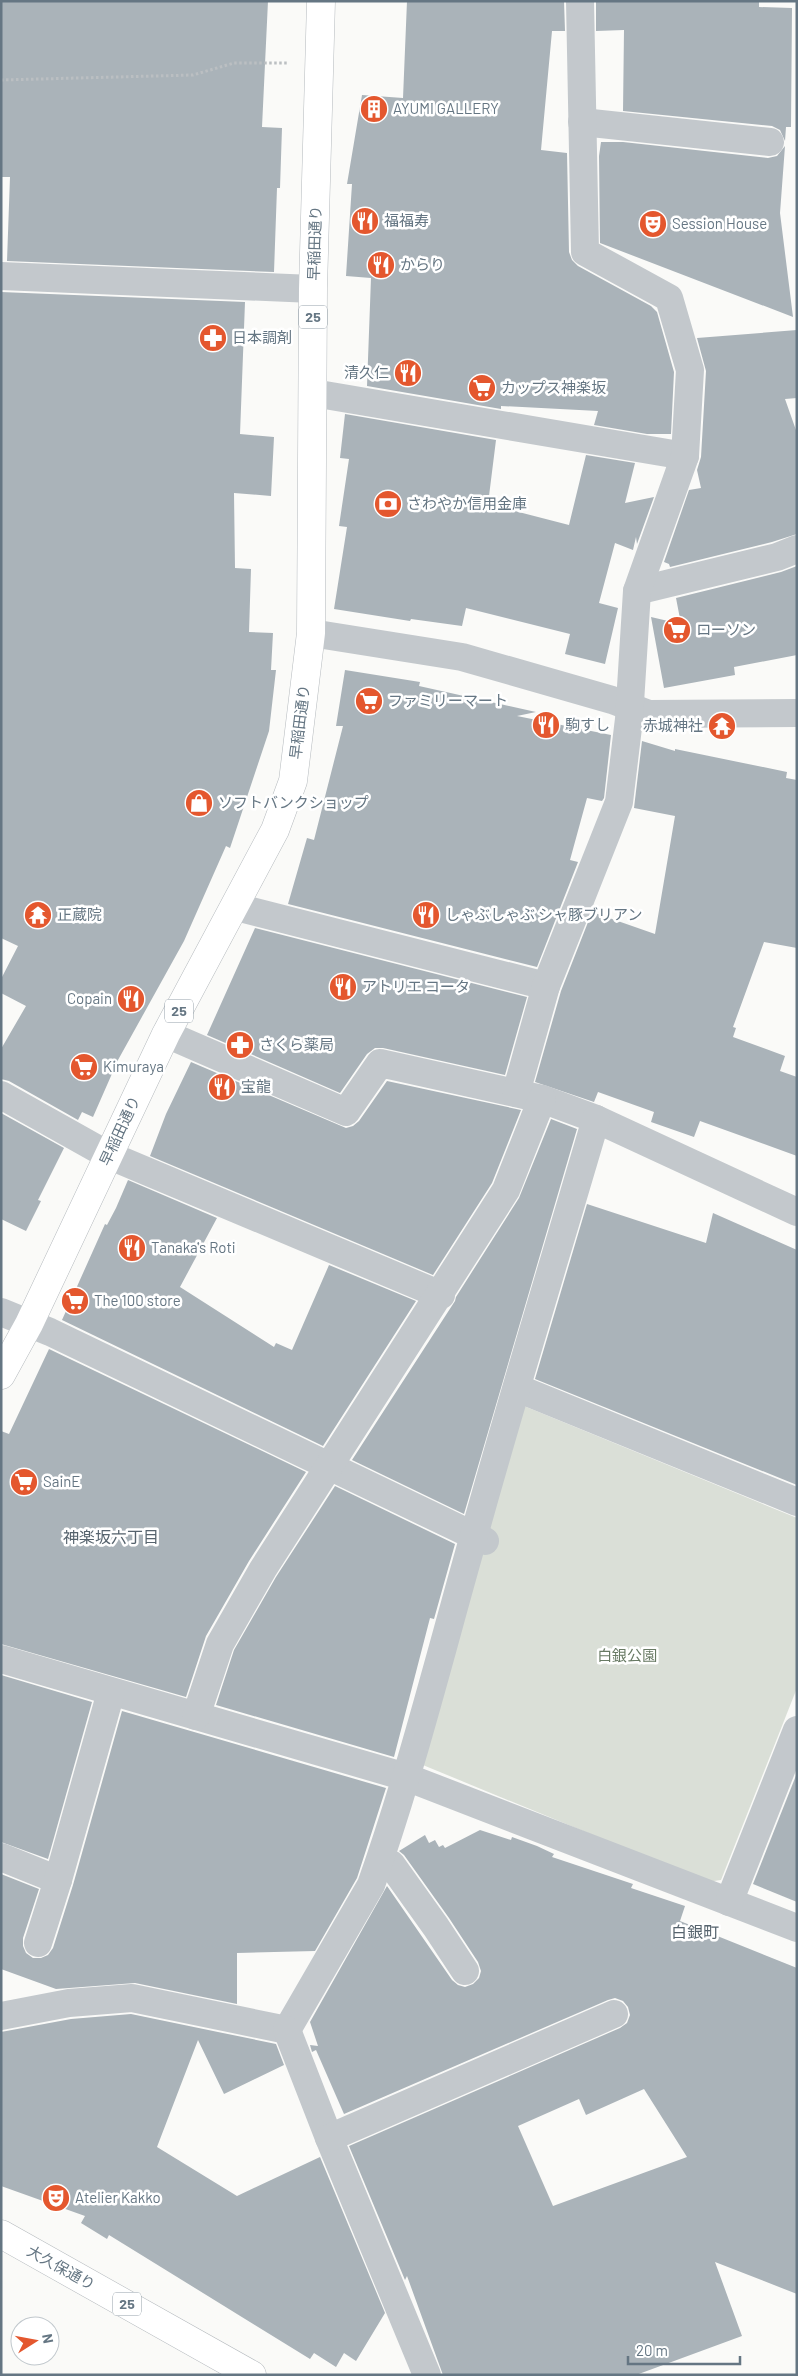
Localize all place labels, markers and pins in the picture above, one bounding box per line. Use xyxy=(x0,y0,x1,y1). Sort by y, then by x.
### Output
building icon: AYUMI GALLERY xyxy=(359,94,389,124)
place label: AYUMI GALLERY xyxy=(393,99,499,117)
restaurant icon: 福福寿 xyxy=(350,206,380,236)
theatre icon: Session House xyxy=(638,209,668,239)
place label: 福福寿 xyxy=(384,211,429,229)
place label: Session House xyxy=(672,214,767,232)
restaurant icon: からり xyxy=(366,250,396,280)
place label: からり xyxy=(400,255,445,273)
pharmacy icon: 日本調剤 xyxy=(198,323,228,353)
place label: 日本調剤 xyxy=(232,328,292,346)
restaurant icon: 清久仁 xyxy=(393,358,423,388)
place label: 清久仁 xyxy=(344,363,389,381)
supermarket icon: カップス神楽坂 xyxy=(467,373,497,403)
place label: カップス神楽坂 xyxy=(501,378,606,396)
bank icon: さわやか信用金庫 xyxy=(373,489,403,519)
place label: さわやか信用金庫 xyxy=(407,494,527,512)
supermarket icon: ローソン xyxy=(662,615,692,645)
place label: ローソン xyxy=(696,620,756,638)
supermarket icon: ファミリーマート xyxy=(354,686,384,716)
place label: ファミリーマート xyxy=(388,691,508,709)
restaurant icon: 駒すし xyxy=(531,710,561,740)
temple icon: 赤城神社 xyxy=(707,711,737,741)
place label: 駒すし xyxy=(565,715,610,733)
place label: 赤城神社 xyxy=(643,716,703,734)
shop icon: ソフトバンクショップ xyxy=(184,788,214,818)
place label: ソフトバンクショップ xyxy=(218,793,369,811)
temple icon: 正蔵院 xyxy=(23,900,53,930)
restaurant icon: しゃぶしゃぶ シャ豚ブリアン xyxy=(411,900,441,930)
place label: 正蔵院 xyxy=(57,905,102,923)
place label: しゃぶしゃぶ シャ豚ブリアン xyxy=(445,905,642,923)
restaurant icon: アトリエ コータ xyxy=(328,972,358,1002)
place label: アトリエ コータ xyxy=(362,977,470,995)
restaurant icon: Copain xyxy=(116,984,146,1014)
place label: Copain xyxy=(67,989,112,1007)
pharmacy icon: さくら薬局 xyxy=(225,1030,255,1060)
place label: さくら薬局 xyxy=(259,1035,334,1053)
supermarket icon: Kimuraya xyxy=(69,1052,99,1082)
place label: Kimuraya xyxy=(103,1057,164,1075)
restaurant icon: 宝龍 xyxy=(207,1072,237,1102)
place label: 宝龍 xyxy=(241,1077,271,1095)
restaurant icon: Tanaka's Roti xyxy=(117,1233,147,1263)
place label: Tanaka's Roti xyxy=(151,1238,236,1256)
supermarket icon: The 100 store xyxy=(60,1286,90,1316)
place label: The 100 store xyxy=(94,1291,181,1309)
supermarket icon: SainE xyxy=(9,1467,39,1497)
place label: SainE xyxy=(43,1472,80,1490)
theatre icon: Atelier Kakko xyxy=(41,2183,71,2213)
place label: Atelier Kakko xyxy=(75,2188,161,2206)

